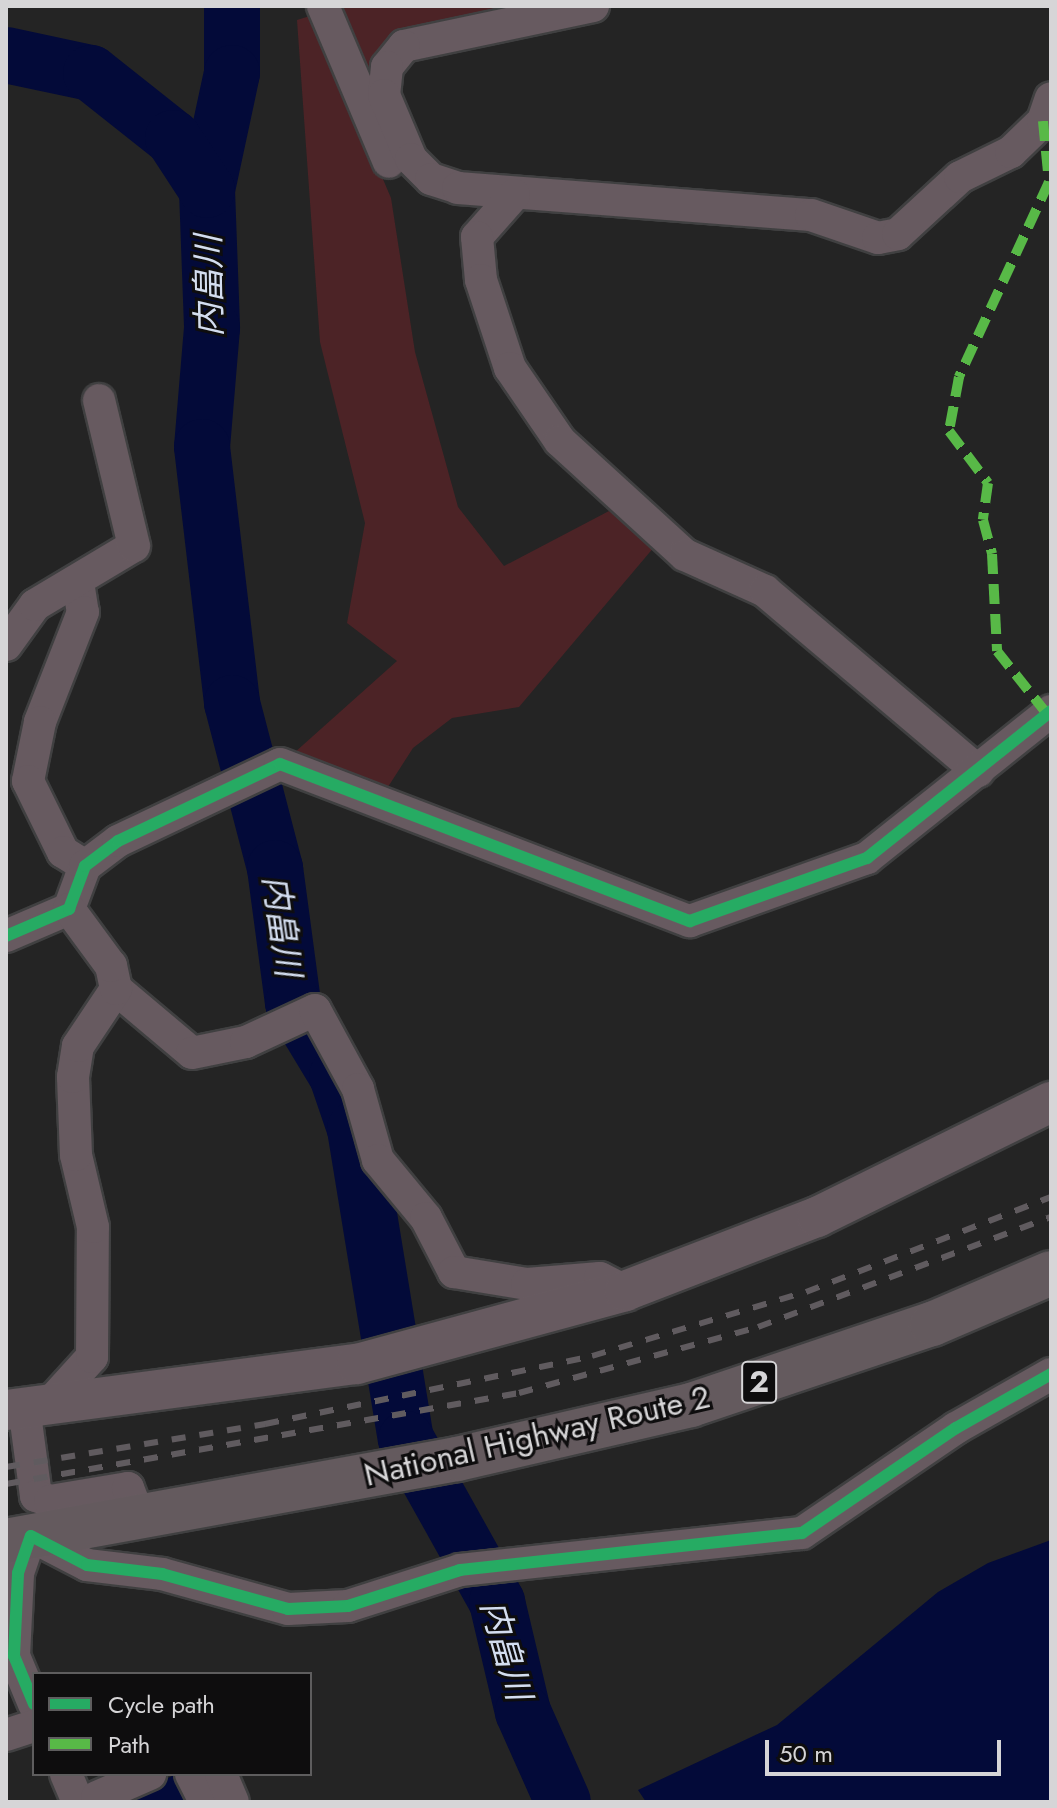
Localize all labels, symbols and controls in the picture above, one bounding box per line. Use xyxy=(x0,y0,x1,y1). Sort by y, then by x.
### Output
water label: 内畠川 xyxy=(188,235,230,337)
water label: 内畠川 xyxy=(255,873,309,979)
road number: 2 xyxy=(741,1356,777,1408)
street label: National Highway Route 2 xyxy=(360,1378,714,1494)
water label: 内畠川 xyxy=(472,1595,540,1705)
legend xyxy=(32,1672,312,1776)
text: Cycle path xyxy=(108,1687,215,1722)
scale bar xyxy=(769,1724,1005,1774)
text: Path xyxy=(108,1727,150,1762)
text: 50 m xyxy=(779,1736,833,1771)

